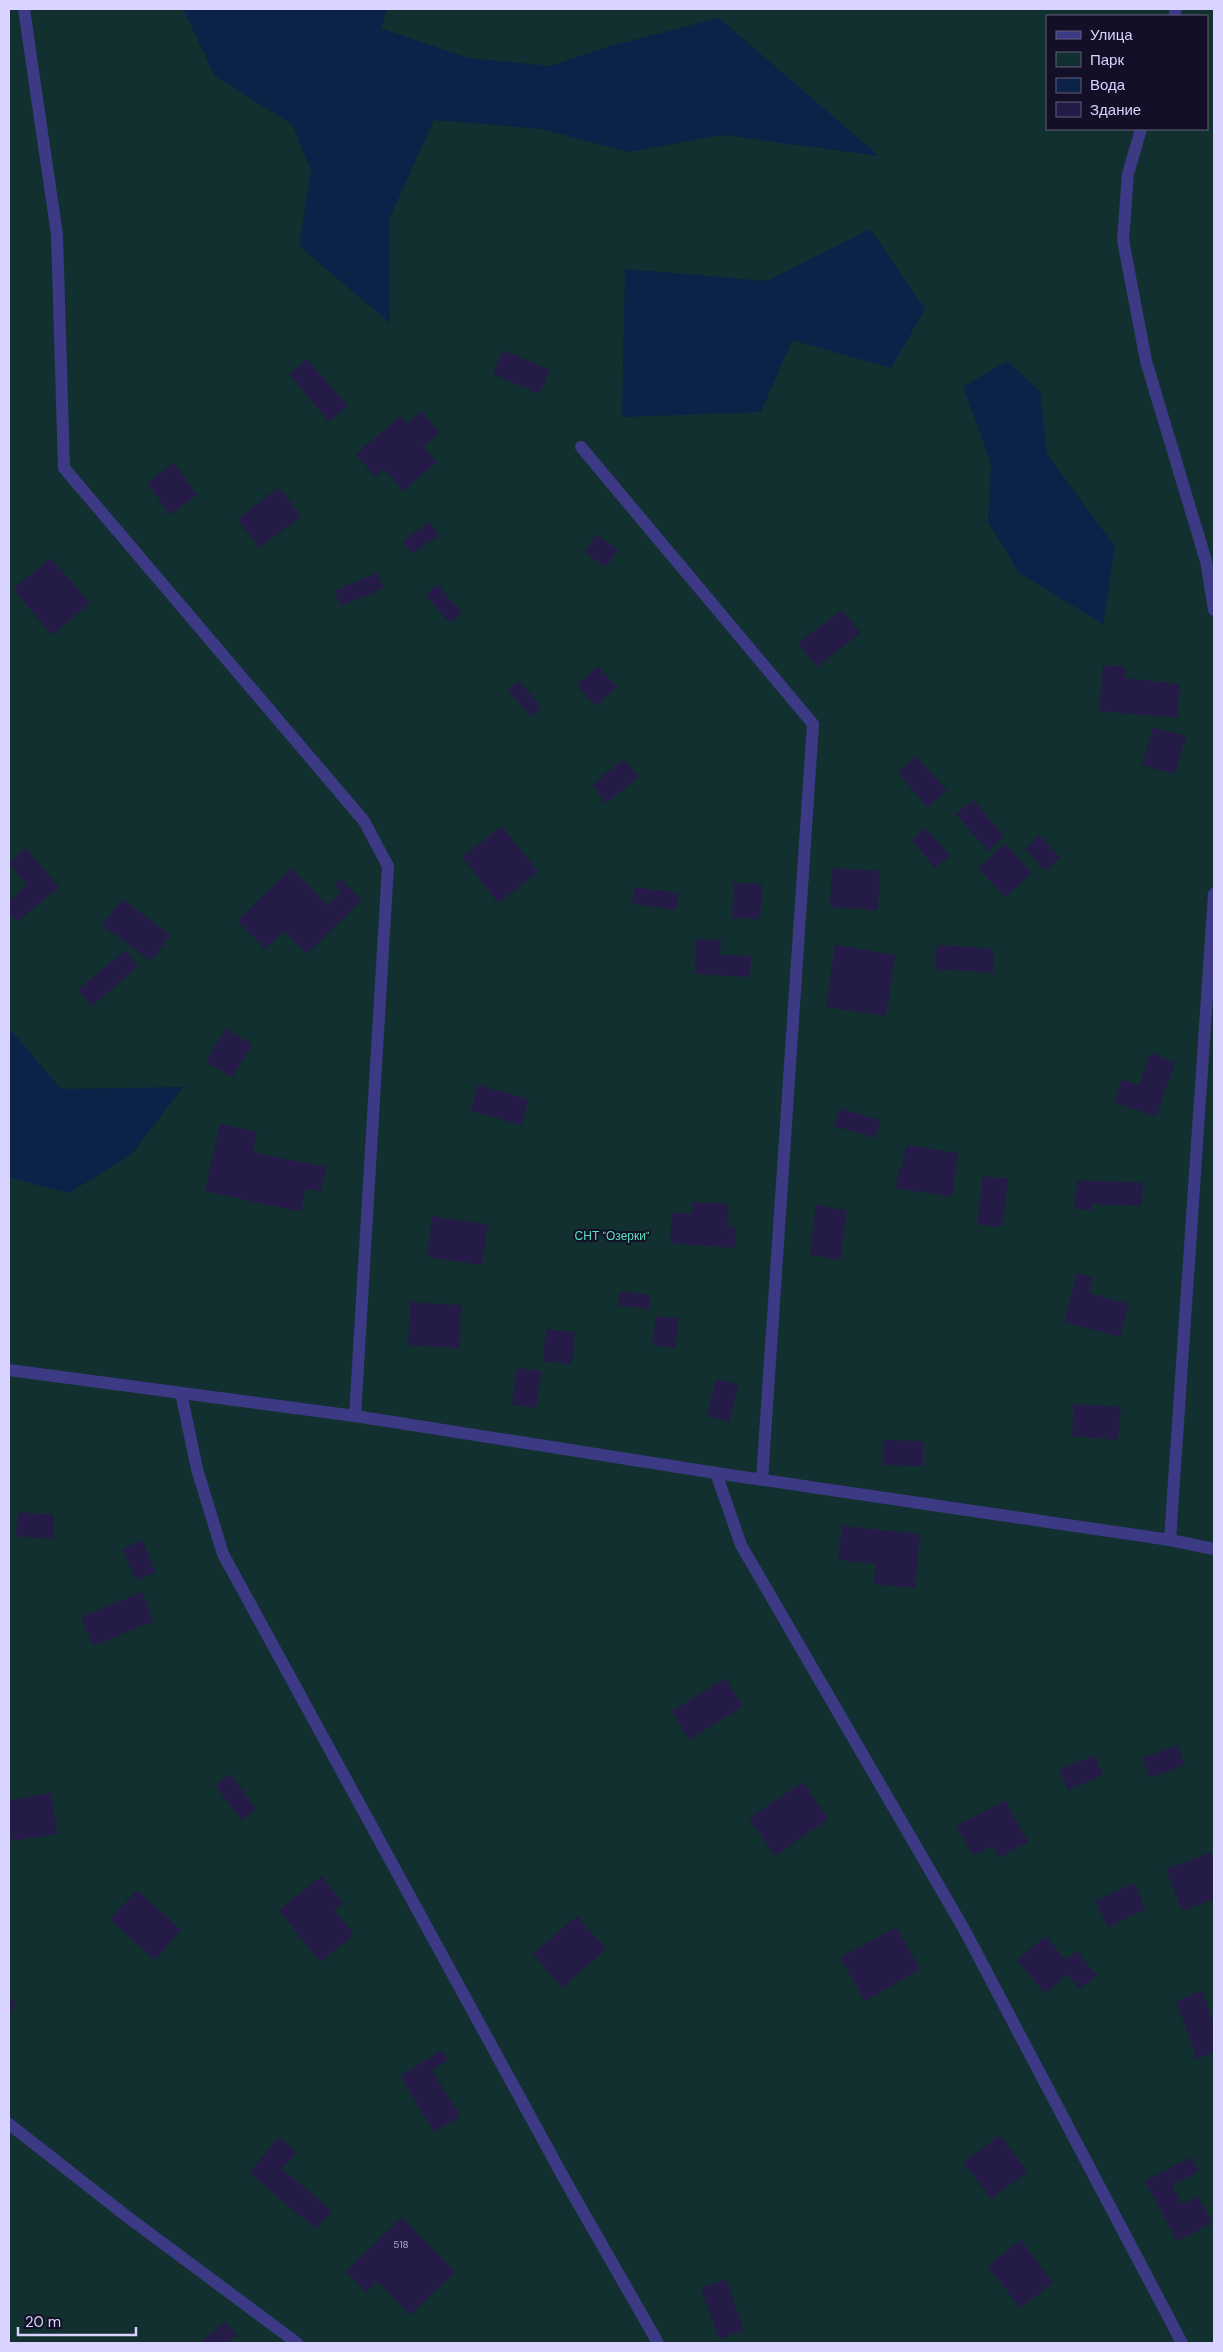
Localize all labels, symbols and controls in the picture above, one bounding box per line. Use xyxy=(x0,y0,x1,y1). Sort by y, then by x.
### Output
legend xyxy=(1046,15,1208,130)
text: Улица xyxy=(1090,25,1133,45)
text: Парк xyxy=(1090,50,1124,70)
text: Вода xyxy=(1090,75,1126,95)
text: Здание xyxy=(1090,100,1141,120)
park label: СНТ "Озерки" xyxy=(575,1228,650,1244)
house number: 518 xyxy=(393,2238,409,2251)
scale bar xyxy=(18,2304,135,2336)
text: 20 m xyxy=(25,2312,61,2332)

